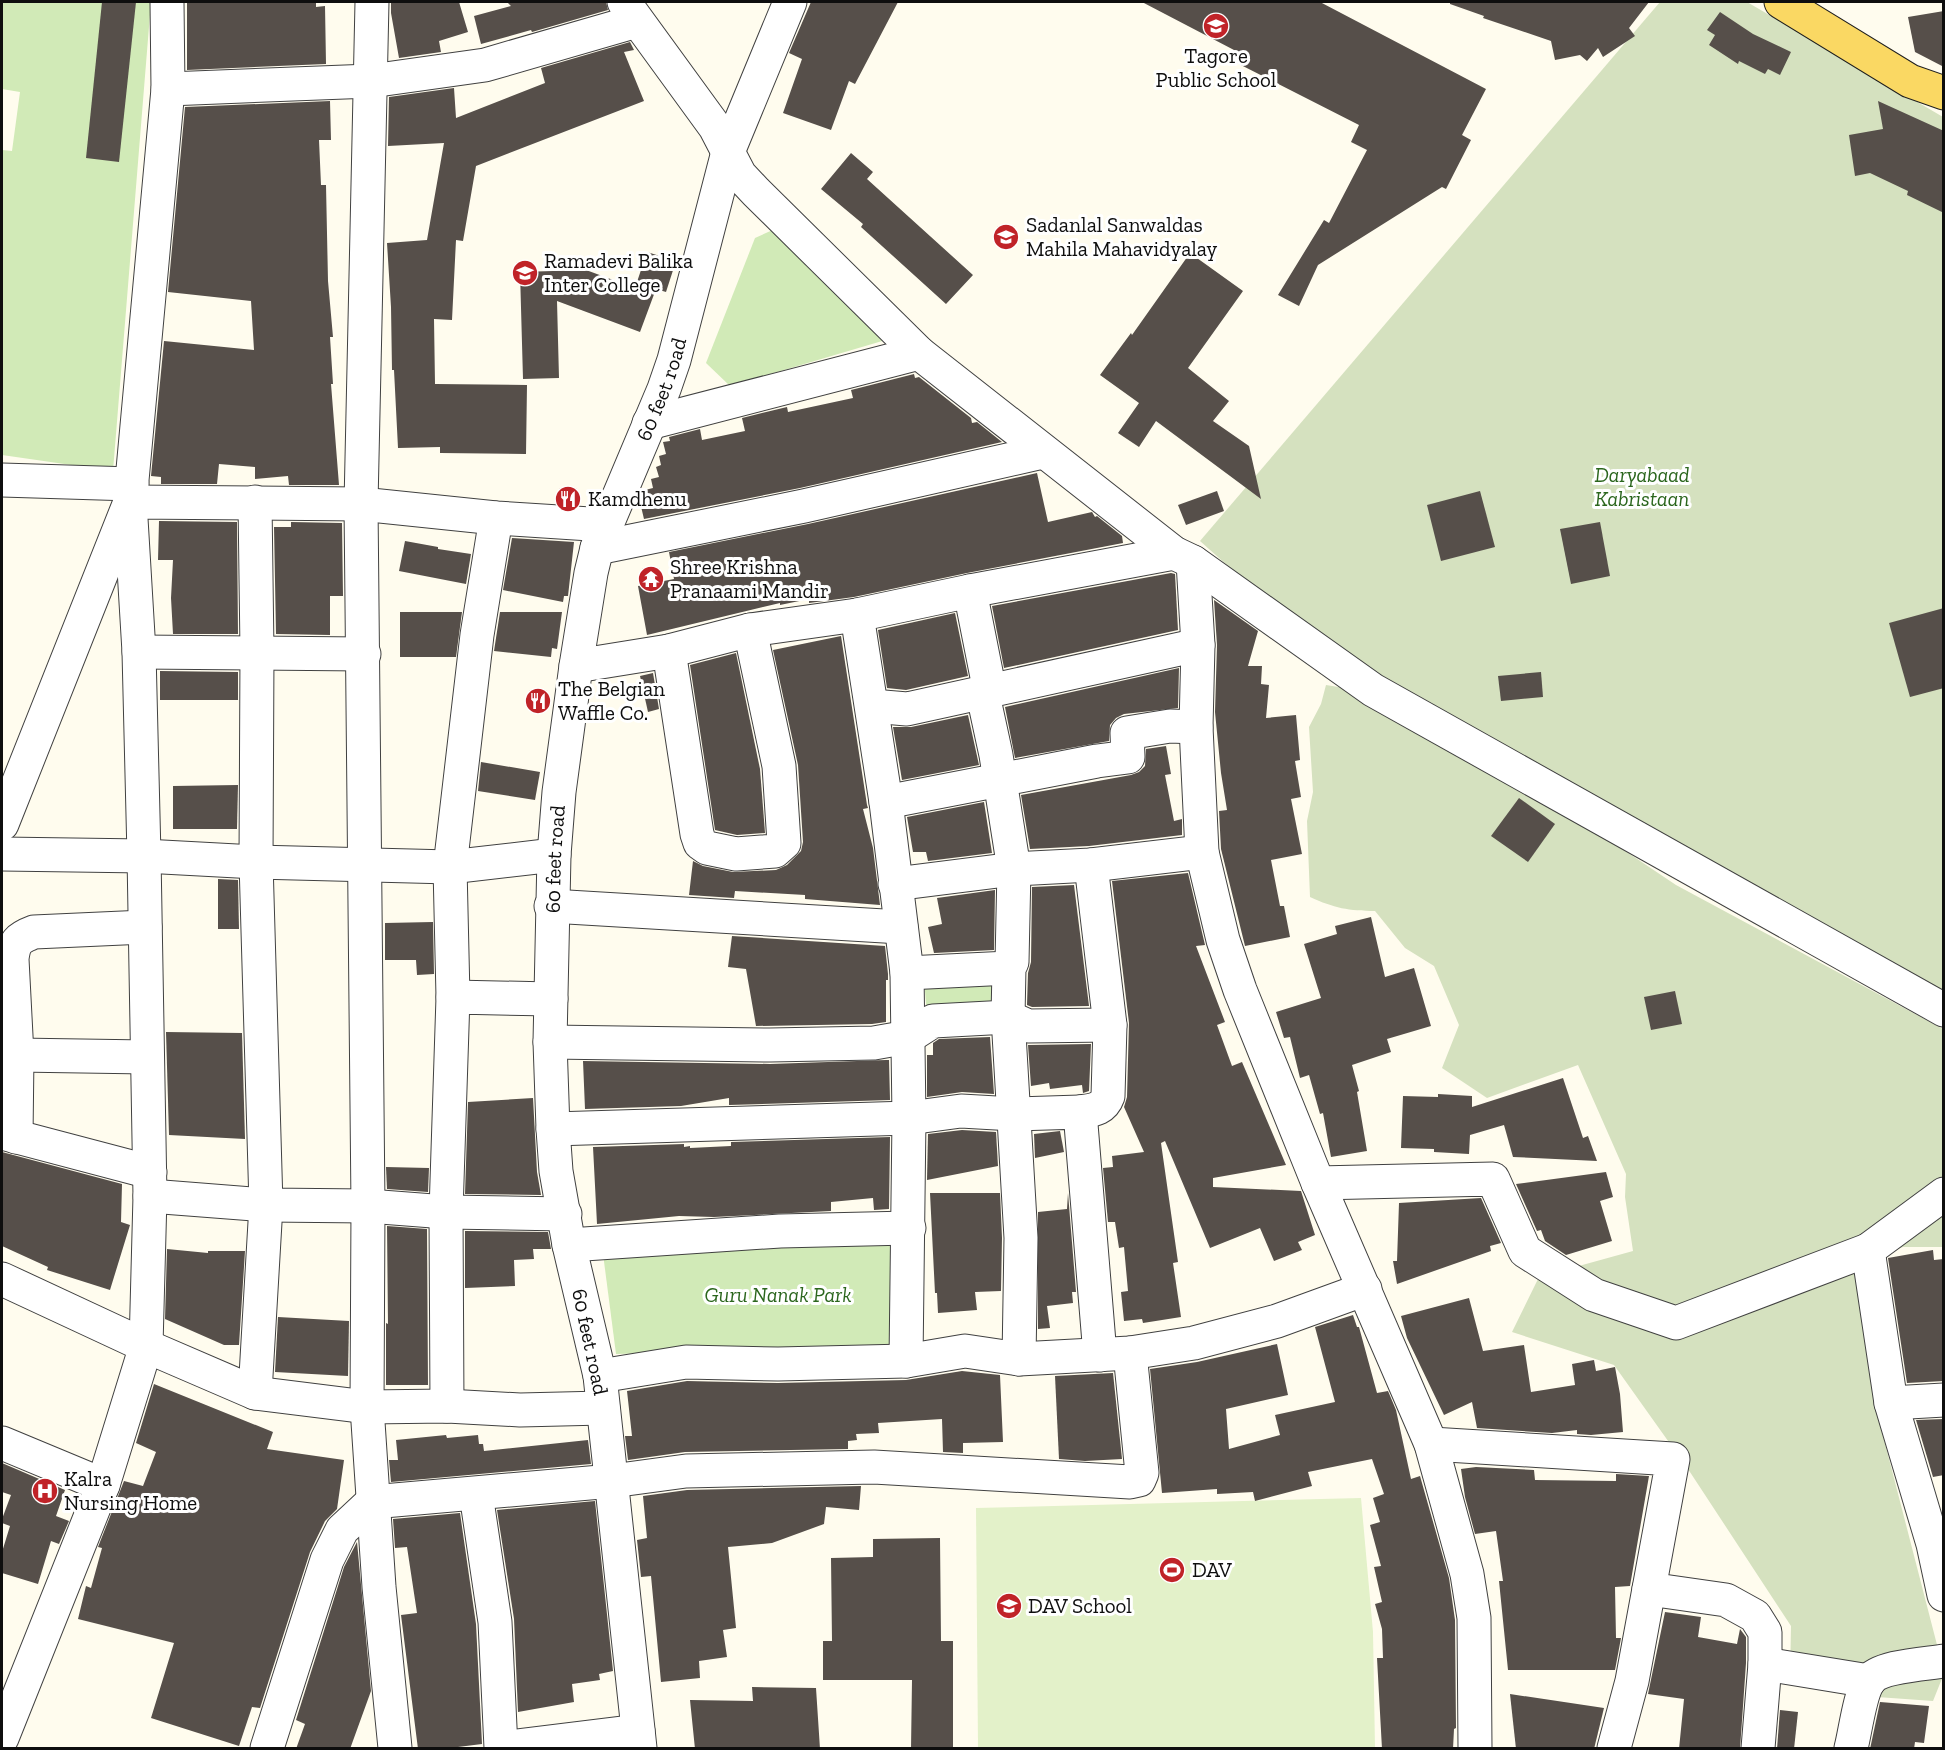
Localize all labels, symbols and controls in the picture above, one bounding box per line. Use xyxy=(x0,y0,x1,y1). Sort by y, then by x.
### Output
school or university icon: Tagore Public School xyxy=(1201,11,1231,41)
place label: Tagore Public School xyxy=(1156,43,1277,92)
place label: Sadanlal Sanwaldas Mahila Mahavidyalay xyxy=(1026,212,1218,261)
school or university icon: Sadanlal Sanwaldas Mahila Mahavidyalay xyxy=(991,222,1021,252)
place label: Ramadevi Balika Inter College xyxy=(544,248,693,297)
school or university icon: Ramadevi Balika Inter College xyxy=(510,258,540,288)
street label: 60 feet road xyxy=(631,334,691,444)
park label: Daryabaad Kabristaan xyxy=(1594,462,1690,511)
restaurant icon: Kamdhenu xyxy=(553,484,583,514)
place label: Kamdhenu xyxy=(588,486,687,511)
place label: Shree Krishna Pranaami Mandir xyxy=(670,554,829,603)
temple icon: Shree Krishna Pranaami Mandir xyxy=(636,564,666,594)
place label: The Belgian Waffle Co. xyxy=(558,676,665,725)
restaurant icon: The Belgian Waffle Co. xyxy=(523,686,553,716)
street label: 60 feet road xyxy=(540,804,570,913)
park label: Guru Nanak Park xyxy=(704,1282,852,1307)
street label: 60 feet road xyxy=(567,1286,614,1398)
place label: Kalra Nursing Home xyxy=(64,1466,197,1515)
hospital icon: Kalra Nursing Home xyxy=(30,1476,60,1506)
sports icon: DAV xyxy=(1157,1555,1187,1585)
place label: DAV xyxy=(1192,1557,1232,1582)
school or university icon: DAV School xyxy=(994,1591,1024,1621)
place label: DAV School xyxy=(1028,1593,1132,1618)

